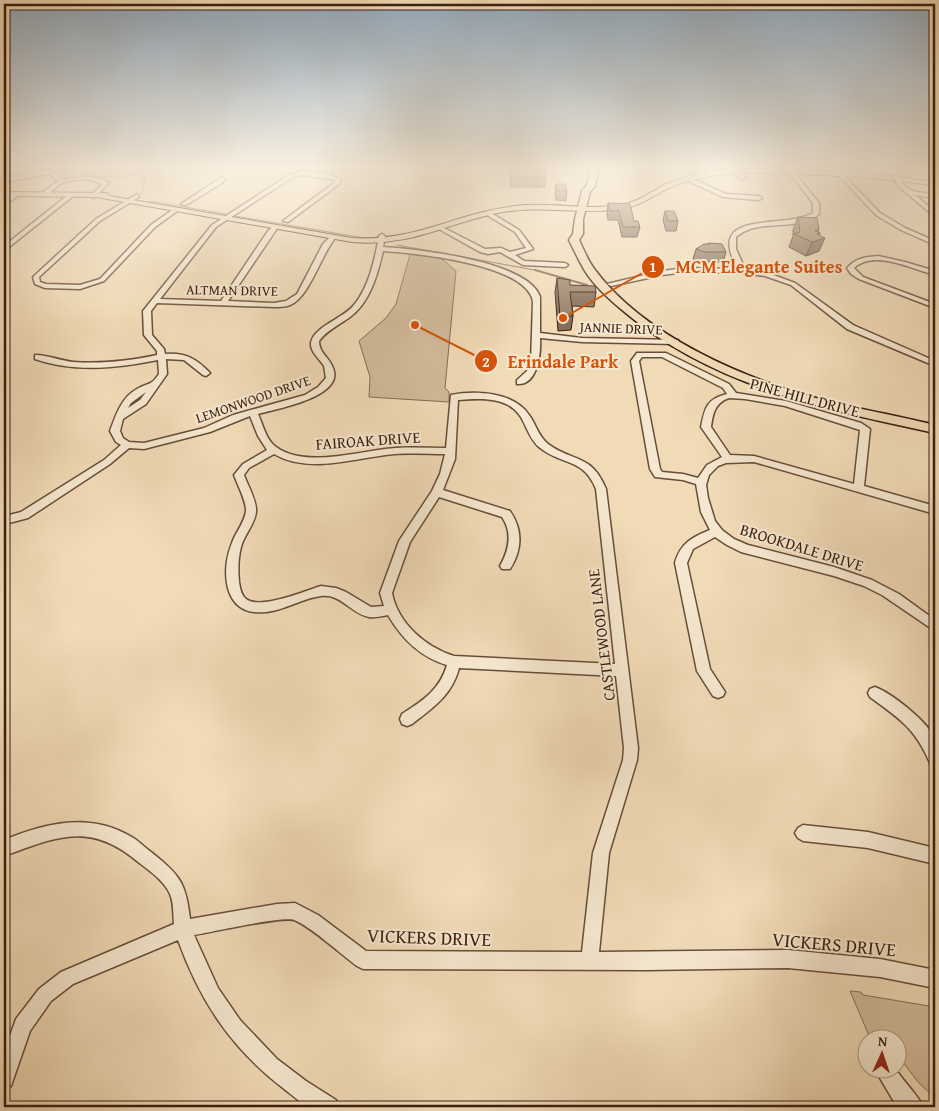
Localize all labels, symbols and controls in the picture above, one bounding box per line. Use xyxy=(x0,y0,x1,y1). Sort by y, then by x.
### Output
callout: MCM Elegante Suites xyxy=(640,250,852,283)
text: MCM Elegante Suites xyxy=(676,253,843,280)
text: 1 xyxy=(649,256,657,277)
street label: ALTMAN DRIVE xyxy=(186,279,278,301)
street label: JANNIE DRIVE xyxy=(577,316,663,339)
callout: Erindale Park xyxy=(473,345,629,378)
text: Erindale Park xyxy=(508,348,619,375)
text: 2 xyxy=(482,351,490,372)
street label: LEMONWOOD DRIVE xyxy=(193,370,313,428)
street label: PINE HILL DRIVE xyxy=(747,371,863,423)
street label: FAIROAK DRIVE xyxy=(315,424,421,456)
street label: BROOKDALE DRIVE xyxy=(737,517,867,577)
street label: CASTLEWOOD LANE xyxy=(581,568,621,702)
street label: VICKERS DRIVE xyxy=(366,921,492,953)
street label: VICKERS DRIVE xyxy=(771,925,897,963)
north arrow xyxy=(856,1028,906,1078)
text: N xyxy=(877,1031,889,1051)

